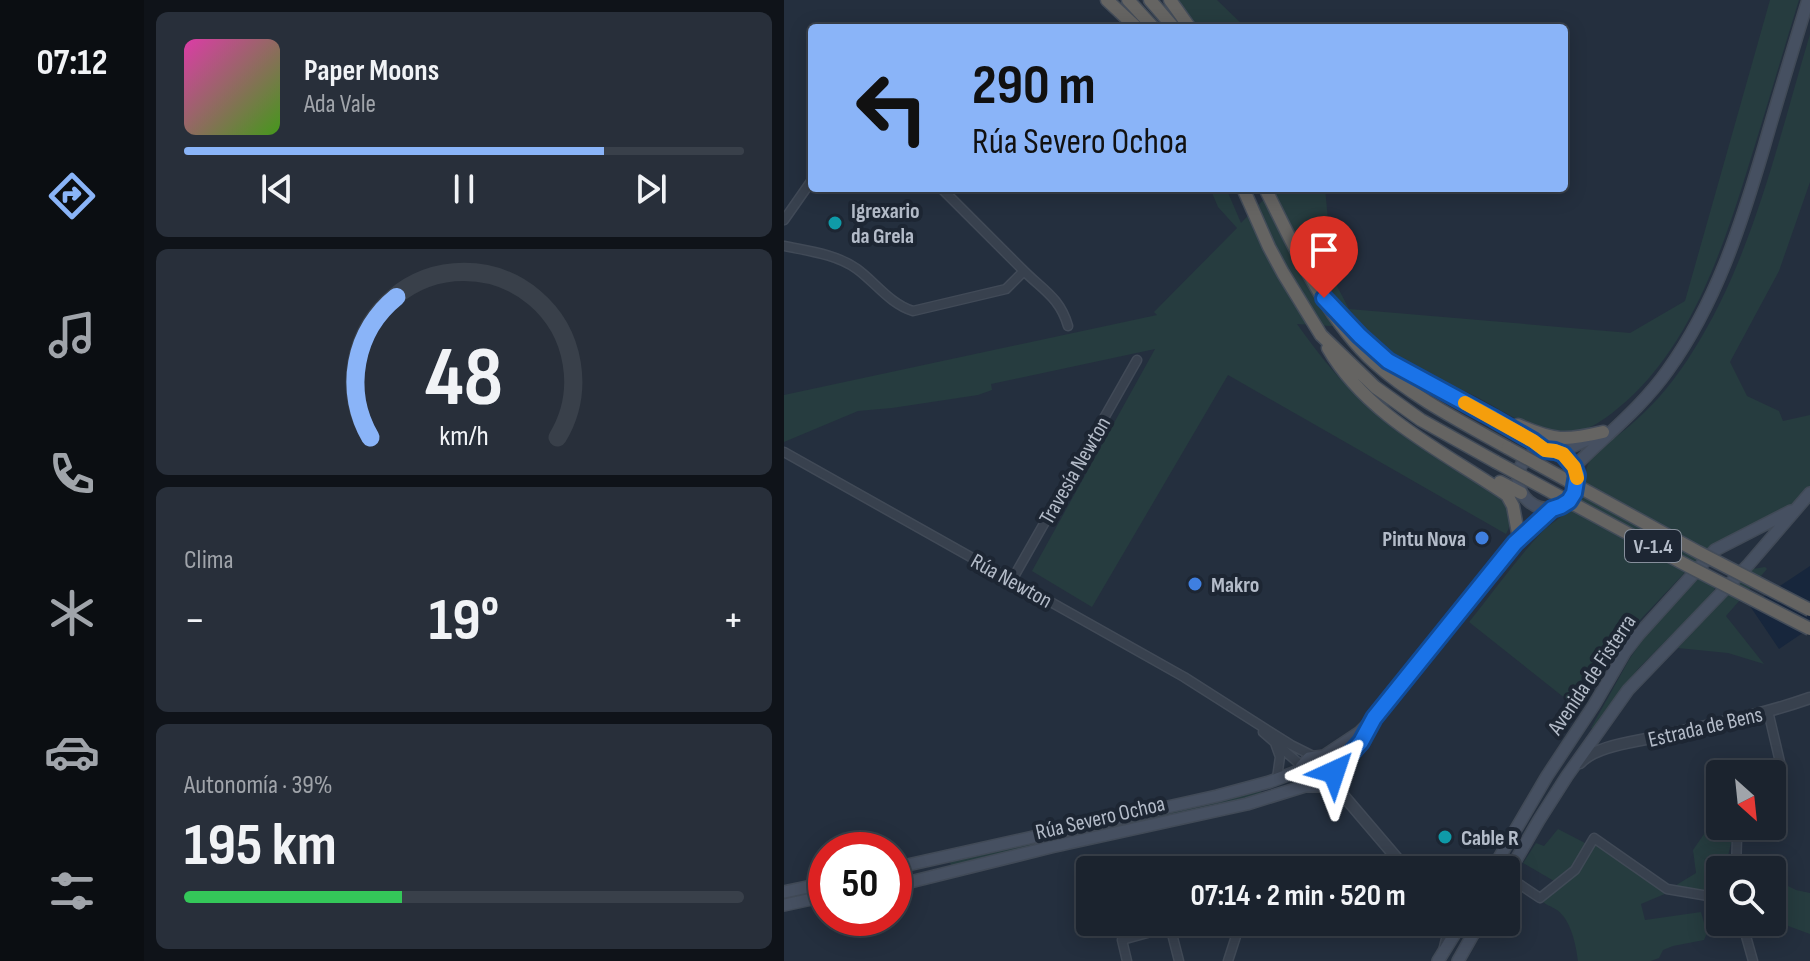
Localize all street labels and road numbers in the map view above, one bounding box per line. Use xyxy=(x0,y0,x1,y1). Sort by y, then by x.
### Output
street label: Travesía Newton xyxy=(1034,412,1117,530)
road number: V-1.4 xyxy=(1625,530,1681,562)
street label: Rúa Newton xyxy=(966,548,1057,615)
street label: Avenida de Fisterra xyxy=(1542,610,1642,741)
street label: Estrada de Bens xyxy=(1645,701,1765,754)
street label: Rúa Severo Ochoa xyxy=(1033,790,1168,846)

